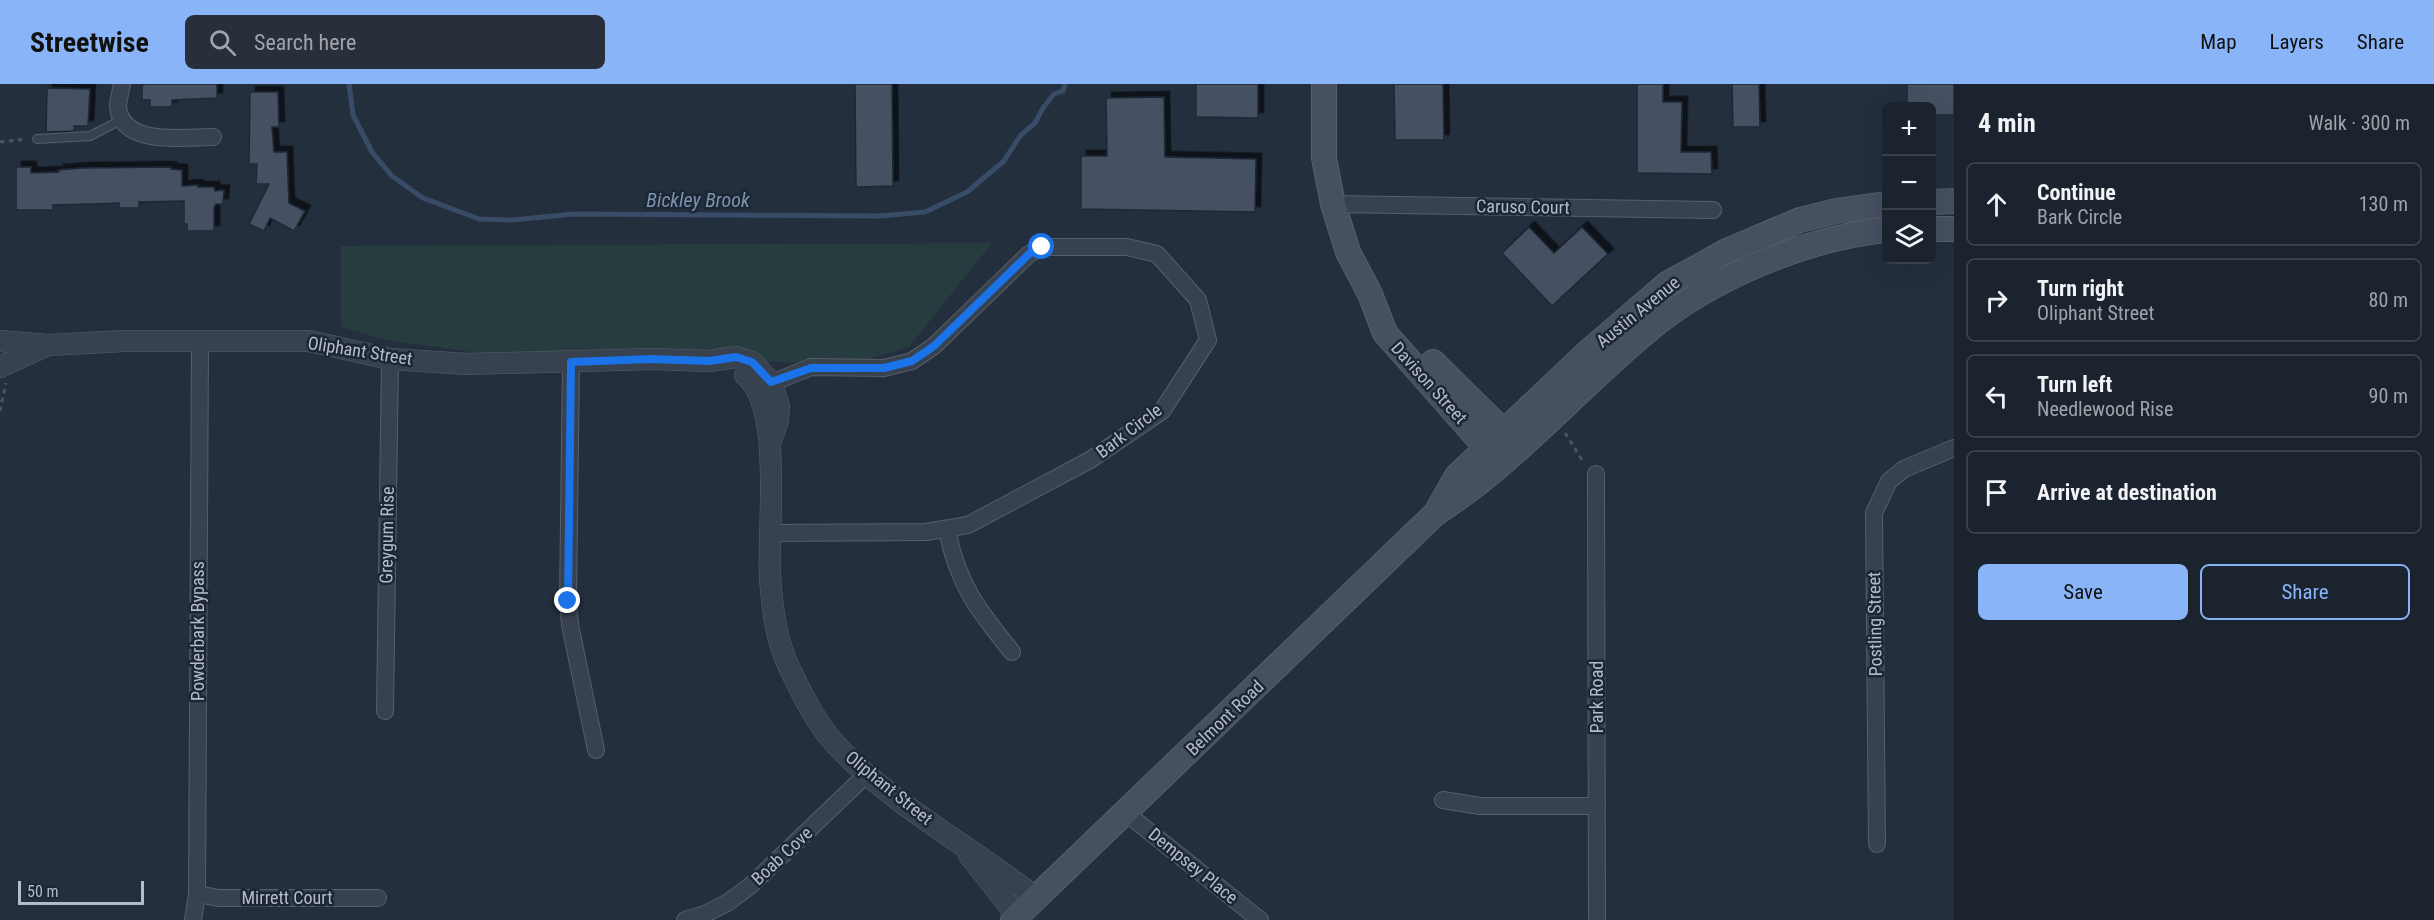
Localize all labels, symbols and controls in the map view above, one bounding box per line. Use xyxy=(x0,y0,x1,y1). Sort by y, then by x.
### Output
search box xyxy=(185,15,605,69)
text: Streetwise xyxy=(30,26,149,59)
icon: search xyxy=(206,26,239,59)
text: Search here xyxy=(254,30,356,55)
text: Map xyxy=(2200,30,2237,54)
text: Layers xyxy=(2270,30,2324,54)
text: Share xyxy=(2357,30,2404,54)
map controls xyxy=(1882,102,1936,264)
button: + xyxy=(1882,102,1936,156)
text: 4 min xyxy=(1978,108,2036,138)
text: Walk · 300 m xyxy=(2309,111,2410,135)
button: − xyxy=(1882,156,1936,210)
text: Continue xyxy=(2037,180,2116,205)
water label: Bickley Brook xyxy=(646,188,751,212)
icon: ahead xyxy=(1980,188,2013,221)
text: 130 m xyxy=(2359,192,2408,216)
street label: Caruso Court xyxy=(1476,195,1570,218)
text: Bark Circle xyxy=(2037,205,2122,229)
button: layers xyxy=(1882,210,1936,264)
route start xyxy=(1028,233,1054,259)
street label: Austin Avenue xyxy=(1592,272,1684,352)
text: Turn right xyxy=(2037,276,2124,301)
icon: right xyxy=(1980,284,2013,317)
text: 80 m xyxy=(2369,288,2408,312)
text: Oliphant Street xyxy=(2037,301,2154,325)
street label: Oliphant Street xyxy=(306,332,414,369)
street label: Davison Street xyxy=(1387,337,1472,428)
text: Turn left xyxy=(2037,372,2112,397)
icon: left xyxy=(1980,380,2013,413)
text: 90 m xyxy=(2369,384,2408,408)
text: Needlewood Rise xyxy=(2037,397,2173,421)
street label: Bark Circle xyxy=(1092,399,1166,462)
icon: arrive xyxy=(1980,476,2013,509)
text: Arrive at destination xyxy=(2037,480,2217,505)
street label: Greygum Rise xyxy=(375,486,398,584)
street label: Powderbark Bypass xyxy=(187,561,208,701)
button: Save xyxy=(1978,564,2188,620)
button: Share xyxy=(2200,564,2410,620)
street label: Postling Street xyxy=(1863,572,1886,676)
route end xyxy=(554,587,580,613)
street label: Park Road xyxy=(1586,661,1607,733)
street label: Belmont Road xyxy=(1182,676,1268,760)
street label: Oliphant Street xyxy=(842,746,937,829)
street label: Boab Cove xyxy=(747,822,816,889)
street label: Dempsey Place xyxy=(1144,823,1242,908)
scale bar xyxy=(18,878,144,906)
text: 50 m xyxy=(27,882,59,901)
street label: Mirrett Court xyxy=(242,887,332,908)

